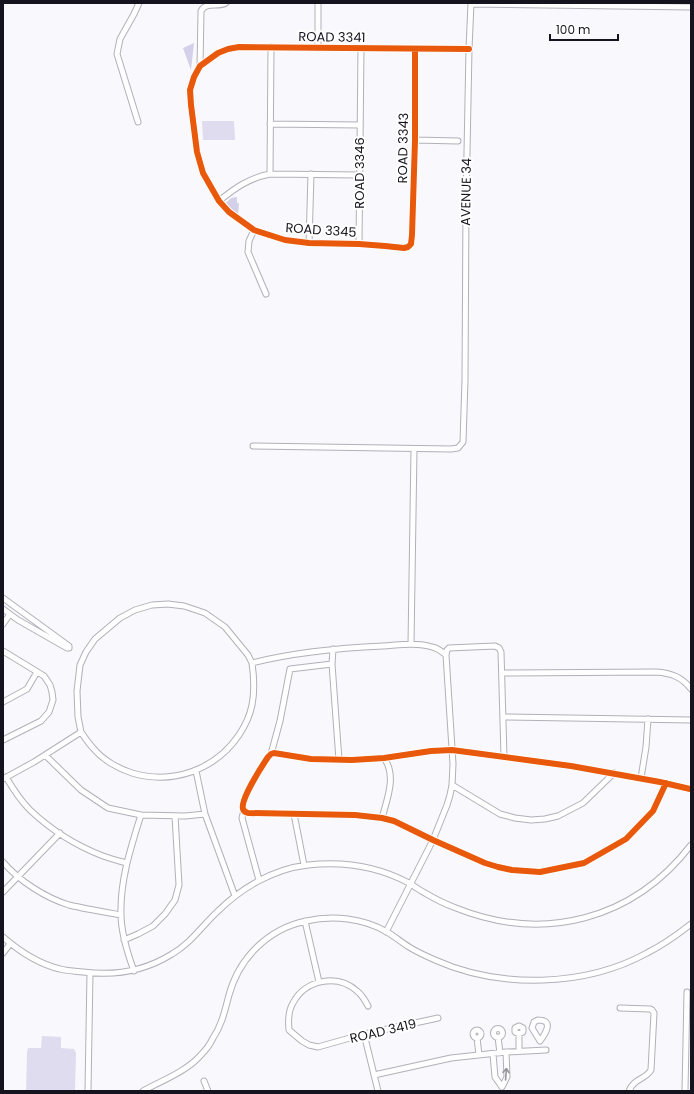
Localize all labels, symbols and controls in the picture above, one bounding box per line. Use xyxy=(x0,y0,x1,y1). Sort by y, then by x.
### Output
scale bar xyxy=(550,16,618,42)
text: 100 m xyxy=(556,21,590,38)
street label: ROAD 3341 xyxy=(298,27,366,47)
street label: ROAD 3343 xyxy=(393,112,413,184)
street label: ROAD 3346 xyxy=(350,137,369,209)
street label: AVENUE 34 xyxy=(456,158,476,226)
street label: ROAD 3345 xyxy=(285,218,357,242)
street label: ROAD 3419 xyxy=(348,1014,418,1048)
one-way arrow xyxy=(503,1068,510,1081)

